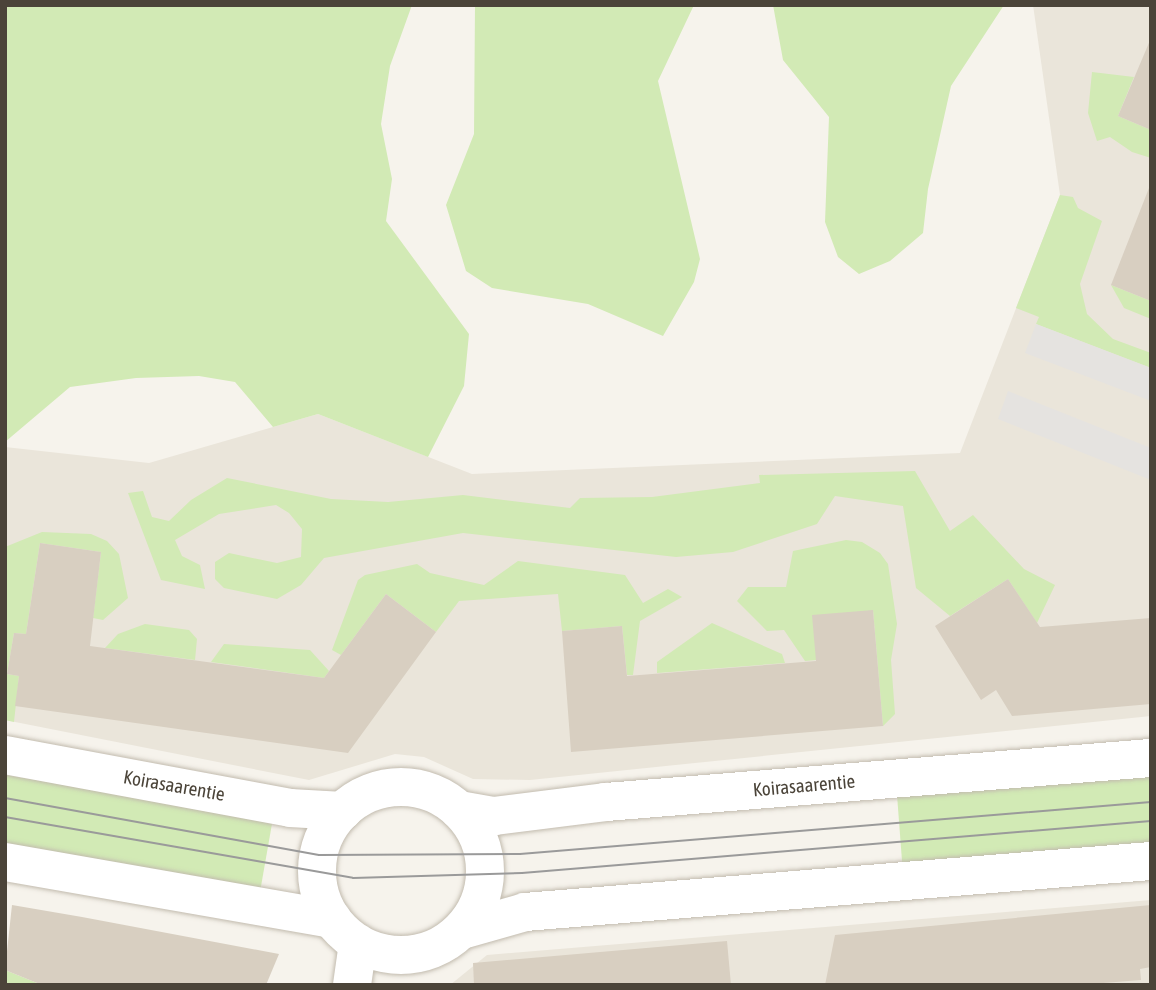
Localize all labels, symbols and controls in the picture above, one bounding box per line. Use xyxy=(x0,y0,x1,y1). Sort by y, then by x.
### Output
street label: Koirasaarentie xyxy=(122,766,226,806)
street label: Koirasaarentie xyxy=(752,770,856,802)

